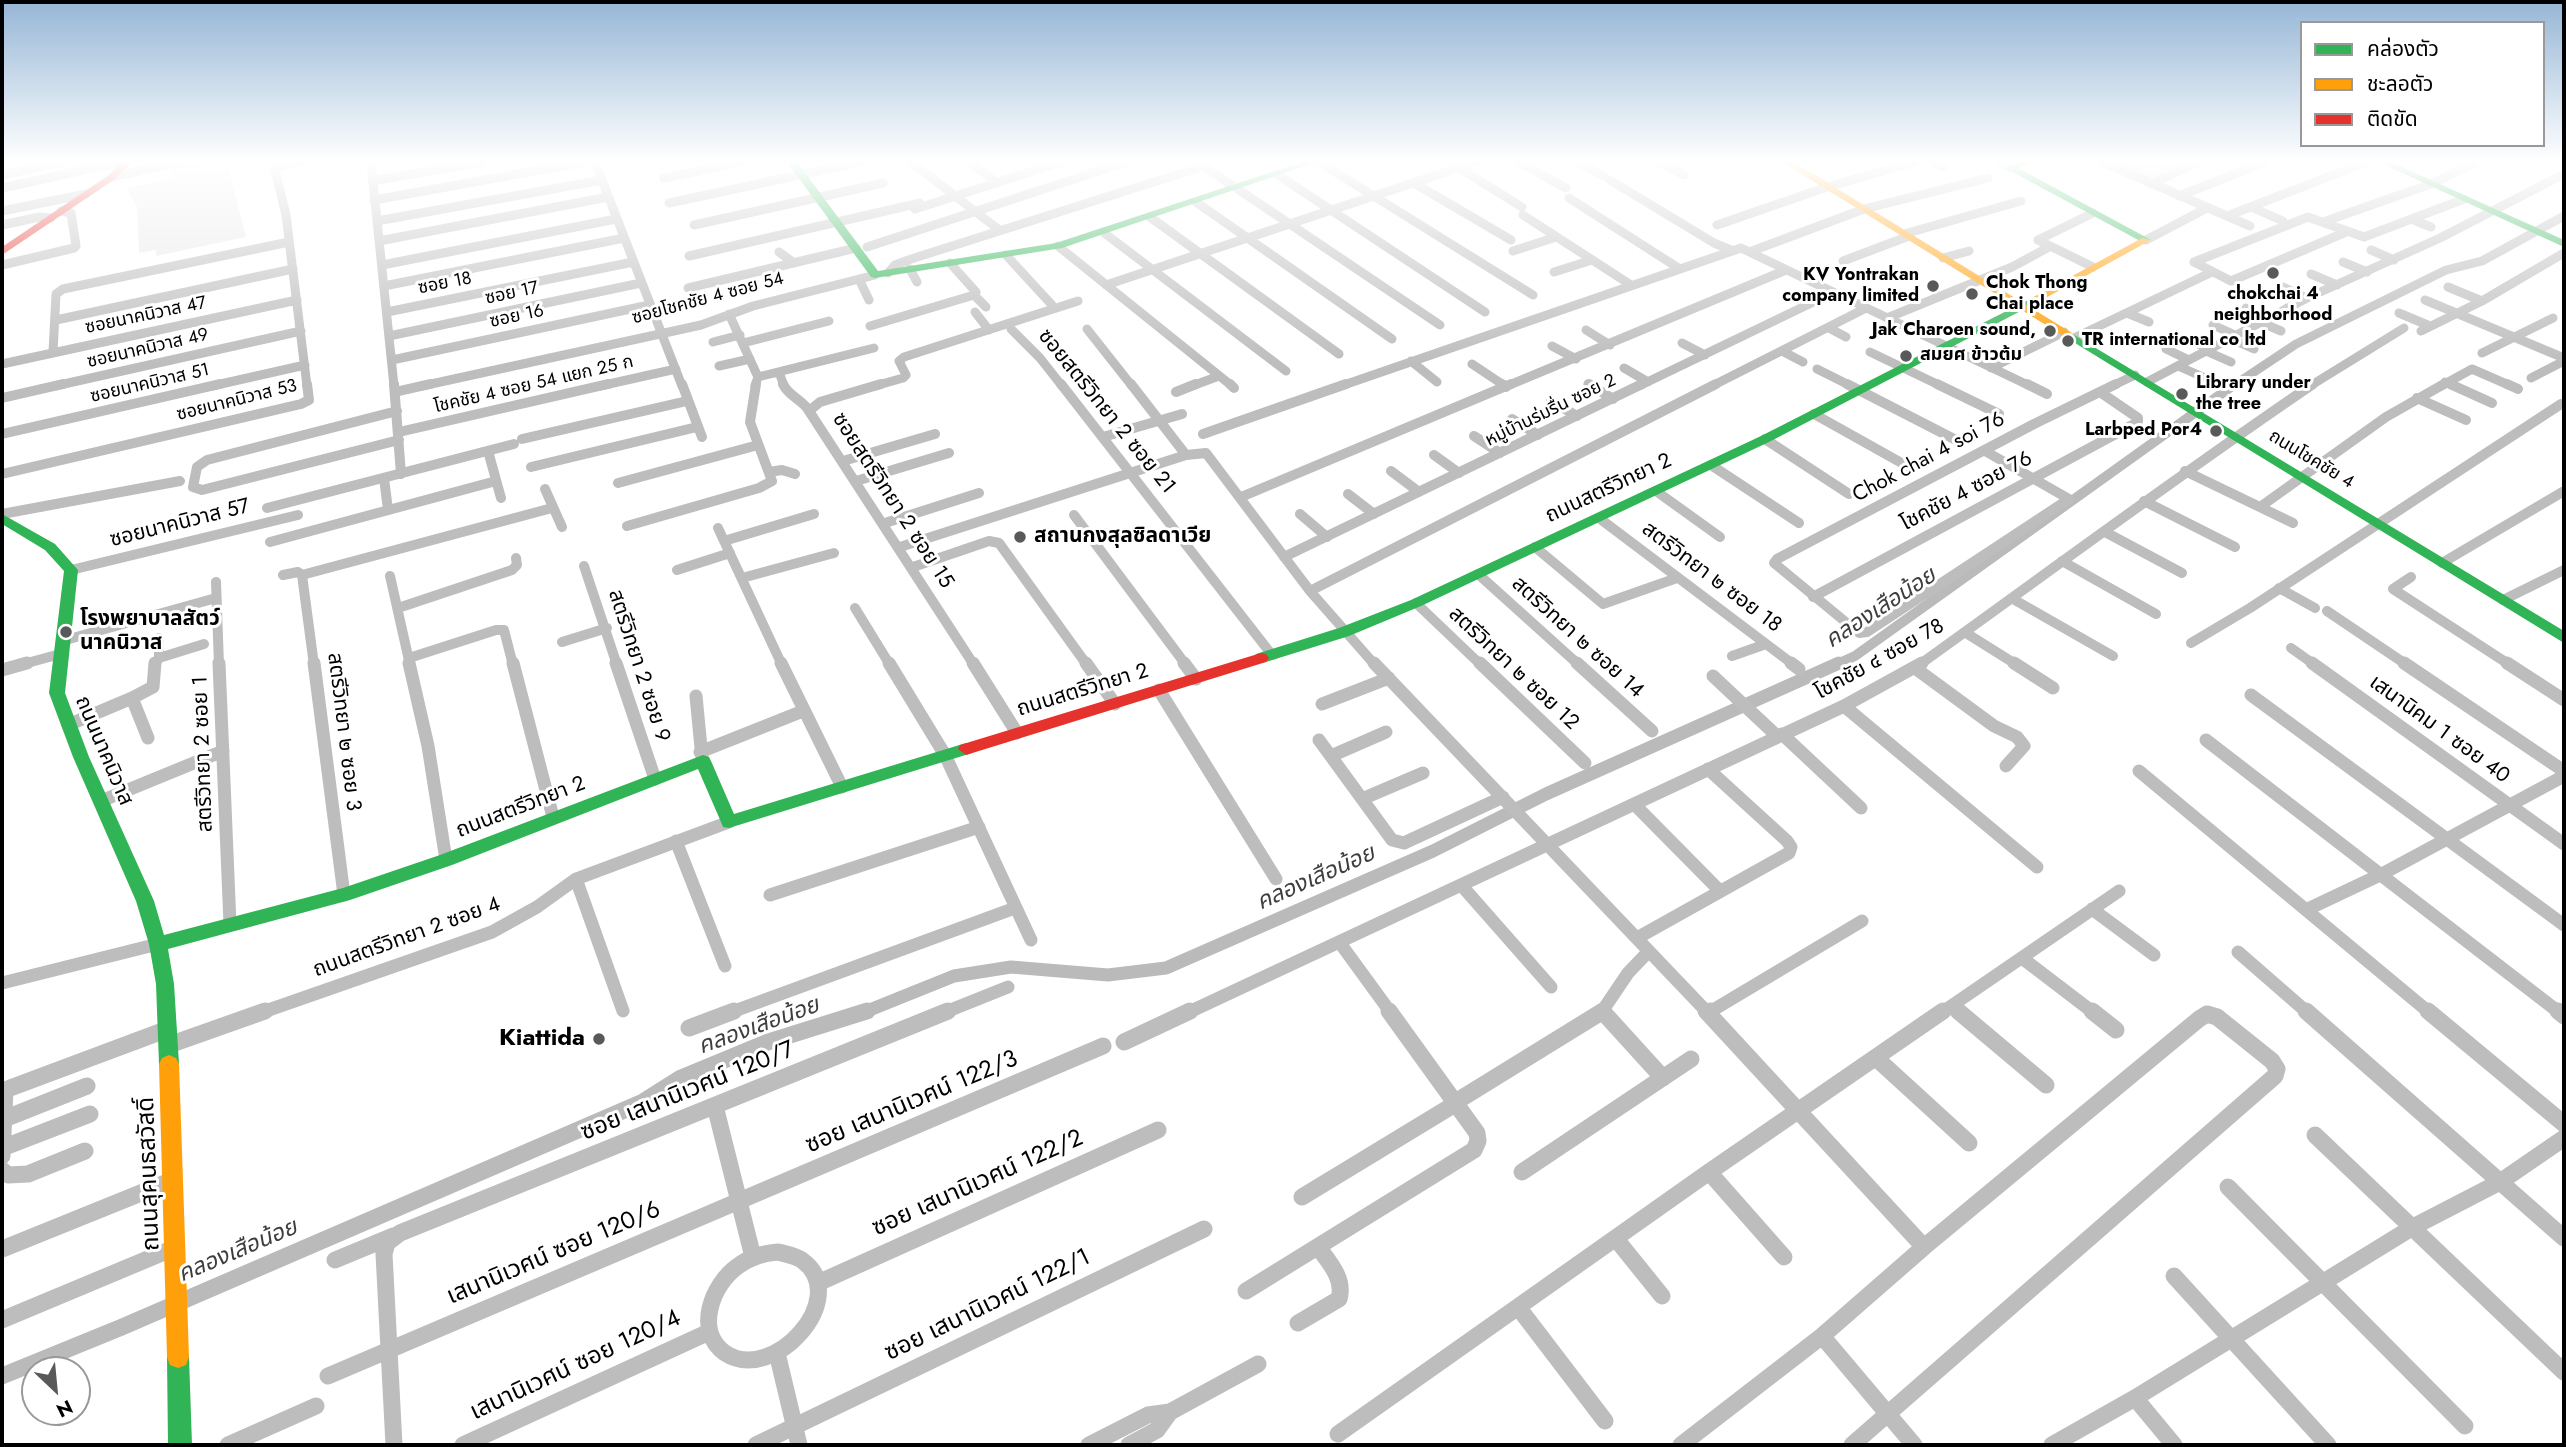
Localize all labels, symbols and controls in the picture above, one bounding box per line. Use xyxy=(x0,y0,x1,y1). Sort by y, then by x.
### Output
legend xyxy=(2300,21,2545,147)
text: คล่องตัว xyxy=(2367,34,2439,64)
text: ชะลอตัว xyxy=(2367,69,2433,99)
text: ติดขัด xyxy=(2367,104,2418,134)
place label: KV Yontrakan company limited xyxy=(1782,265,1919,308)
marker: chokchai 4 neighborhood xyxy=(2265,265,2281,281)
street label: ซอย 18 xyxy=(416,268,474,300)
street label: ซอยโชคชัย 4 ซอย 54 xyxy=(630,268,786,330)
place label: Chok Thong Chai place xyxy=(1986,273,2088,316)
street label: ซอย 17 xyxy=(483,278,541,310)
marker: KV Yontrakan company limited xyxy=(1925,278,1941,294)
place label: chokchai 4 neighborhood xyxy=(2214,284,2332,326)
marker: Chok Thong Chai place xyxy=(1964,286,1980,302)
street label: ซอยนาคนิวาส 47 xyxy=(83,293,209,339)
street label: ซอย 16 xyxy=(488,301,546,333)
place label: Jak Charoen sound, xyxy=(1872,320,2036,342)
marker: Jak Charoen sound, xyxy=(2042,323,2058,339)
street label: ซอยนาคนิวาส 49 xyxy=(85,325,211,373)
street label: ซอยสตรีวิทยา 2 ซอย 21 xyxy=(1032,325,1180,499)
place label: TR international co ltd xyxy=(2082,330,2266,352)
marker: TR international co ltd xyxy=(2060,333,2076,349)
place label: สมยศ ข้าวต้ม xyxy=(1920,345,2022,367)
marker: สมยศ ข้าวต้ม xyxy=(1898,348,1914,364)
street label: โชคชัย 4 ซอย 54 แยก 25 ก xyxy=(432,352,636,418)
street label: ซอยนาคนิวาส 51 xyxy=(88,360,212,408)
street label: หมู่บ้านร่มรื่น ซอย 2 xyxy=(1482,370,1620,452)
place label: Library under the tree xyxy=(2196,373,2311,416)
street label: ซอยนาคนิวาส 53 xyxy=(175,376,299,426)
marker: Library under the tree xyxy=(2174,386,2190,402)
street label: Chok chai 4 soi 76 xyxy=(1849,407,2009,509)
street label: ซอยสตรีวิทยา 2 ซอย 15 xyxy=(826,408,958,594)
place label: Larbped Por4 xyxy=(2085,420,2202,442)
marker: Larbped Por4 xyxy=(2208,423,2224,439)
street label: ถนนโชคชัย 4 xyxy=(2264,426,2358,494)
street label: โชคชัย 4 ซอย 76 xyxy=(1897,447,2037,537)
street label: ถนนสตรีวิทยา 2 xyxy=(1542,449,1676,529)
street label: ซอยนาคนิวาส 57 xyxy=(107,494,253,554)
street label: สตรีวิทยา ๒ ซอย 18 xyxy=(1636,517,1786,639)
place label: สถานกงสุลซิลดาเวีย xyxy=(1034,524,1211,550)
marker: สถานกงสุลซิลดาเวีย xyxy=(1012,529,1028,545)
water label: คลองเสือน้อย xyxy=(1820,563,1942,655)
street label: สตรีวิทยา ๒ ซอย 14 xyxy=(1506,572,1648,704)
street label: สตรีวิทยา 2 ซอย 9 xyxy=(601,587,675,745)
street label: สตรีวิทยา ๒ ซอย 12 xyxy=(1443,602,1583,736)
place label: โรงพยาบาลสัตว์ นาคนิวาส xyxy=(80,607,220,657)
street label: โชคชัย ๔ ซอย 78 xyxy=(1811,614,1949,706)
marker: โรงพยาบาลสัตว์ นาคนิวาส xyxy=(58,624,74,640)
street label: สตรีวิทยา ๒ ซอย 3 xyxy=(321,651,365,813)
street label: ถนนสตรีวิทยา 2 xyxy=(1014,659,1152,723)
street label: เสนานิคม 1 ซอย 40 xyxy=(2364,671,2514,789)
street label: สตรีวิทยา 2 ซอย 1 xyxy=(189,675,219,833)
street label: ถนนนาคนิวาส xyxy=(69,692,137,810)
street label: ถนนสตรีวิทยา 2 xyxy=(453,772,589,844)
water label: คลองเสือน้อย xyxy=(1253,841,1379,917)
street label: ถนนสตรีวิทยา 2 ซอย 4 xyxy=(310,892,504,984)
water label: คลองเสือน้อย xyxy=(695,992,823,1062)
place label: Kiattida xyxy=(499,1025,585,1053)
marker: Kiattida xyxy=(591,1031,607,1047)
street label: ซอย เสนานิเวศน์ 120/7 xyxy=(577,1036,799,1148)
street label: ซอย เสนานิเวศน์ 122/3 xyxy=(802,1045,1022,1161)
street label: ถนนสุคนธสวัสดิ์ xyxy=(133,1096,167,1252)
street label: ซอย เสนานิเวศน์ 122/2 xyxy=(868,1124,1088,1244)
street label: เสนานิเวศน์ ซอย 120/6 xyxy=(443,1196,665,1312)
water label: คลองเสือน้อย xyxy=(174,1215,302,1289)
street label: ซอย เสนานิเวศน์ 122/1 xyxy=(880,1244,1096,1368)
street label: เสนานิเวศน์ ซอย 120/4 xyxy=(466,1305,686,1427)
north arrow xyxy=(21,1356,91,1426)
text: N xyxy=(52,1393,77,1424)

